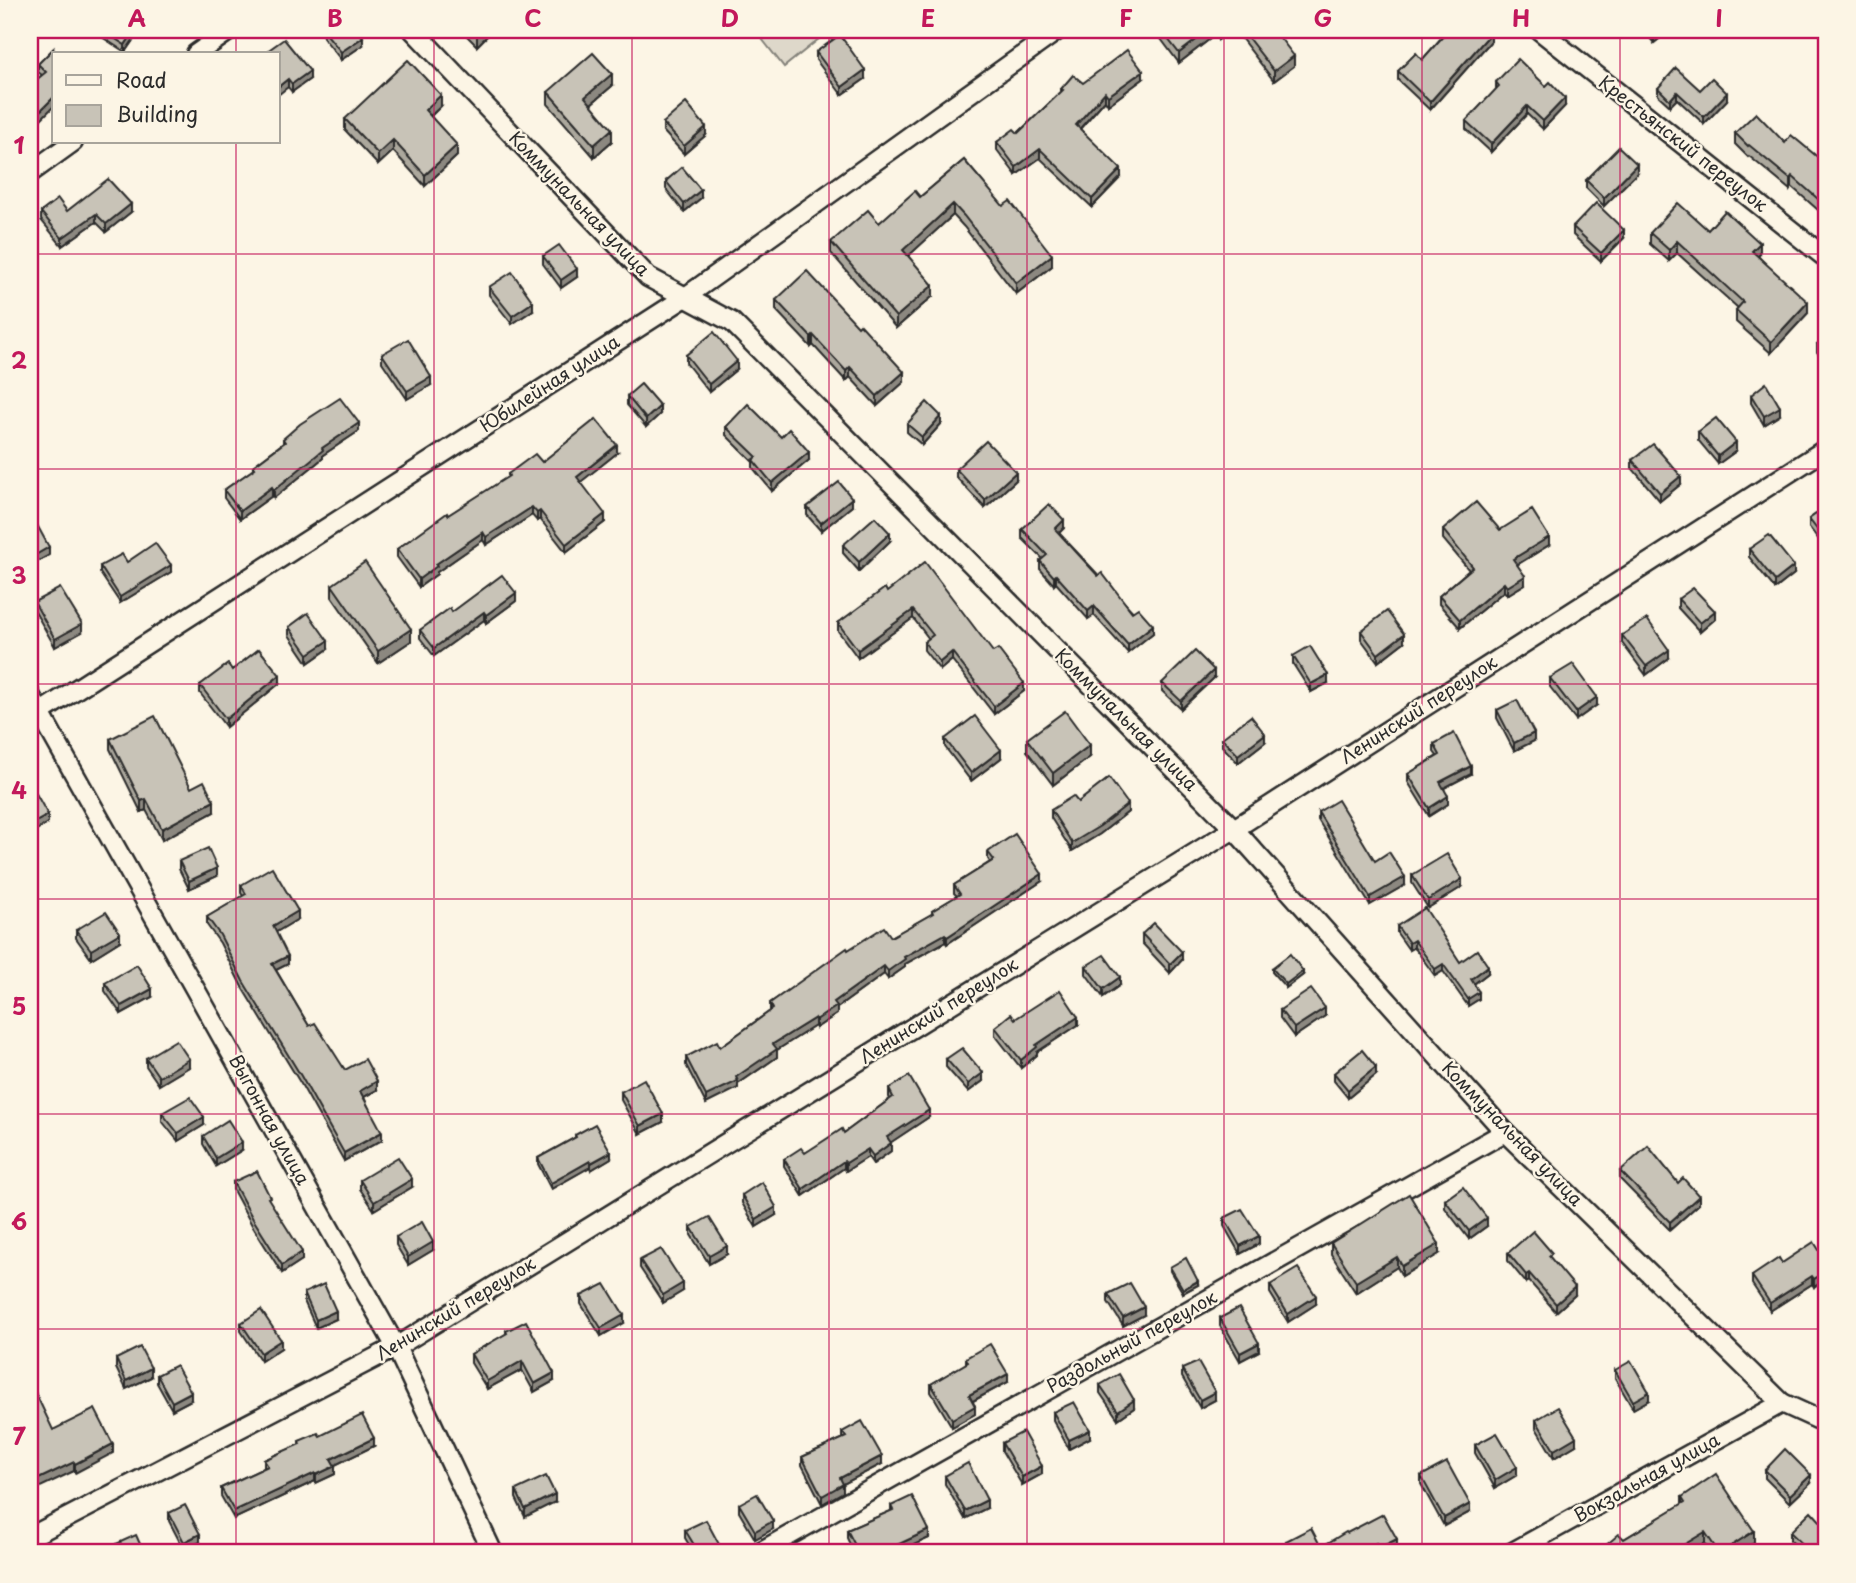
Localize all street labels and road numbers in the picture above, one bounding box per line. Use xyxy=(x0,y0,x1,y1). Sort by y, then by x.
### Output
street label: Крестьянский переулок xyxy=(1594,68,1774,218)
street label: Коммунальная улица xyxy=(503,124,657,282)
street label: Юбилейная улица xyxy=(474,327,625,438)
street label: Коммунальная улица xyxy=(1049,641,1205,797)
street label: Ленинский переулок xyxy=(1335,648,1502,770)
street label: Ленинский переулок xyxy=(854,950,1023,1069)
street label: Выгонная улица xyxy=(223,1049,318,1190)
street label: Коммунальная улица xyxy=(1436,1054,1590,1212)
street label: Ленинский переулок xyxy=(370,1249,540,1366)
street label: Раздольный переулок xyxy=(1041,1282,1222,1399)
street label: Вокзальная улица xyxy=(1568,1425,1725,1528)

